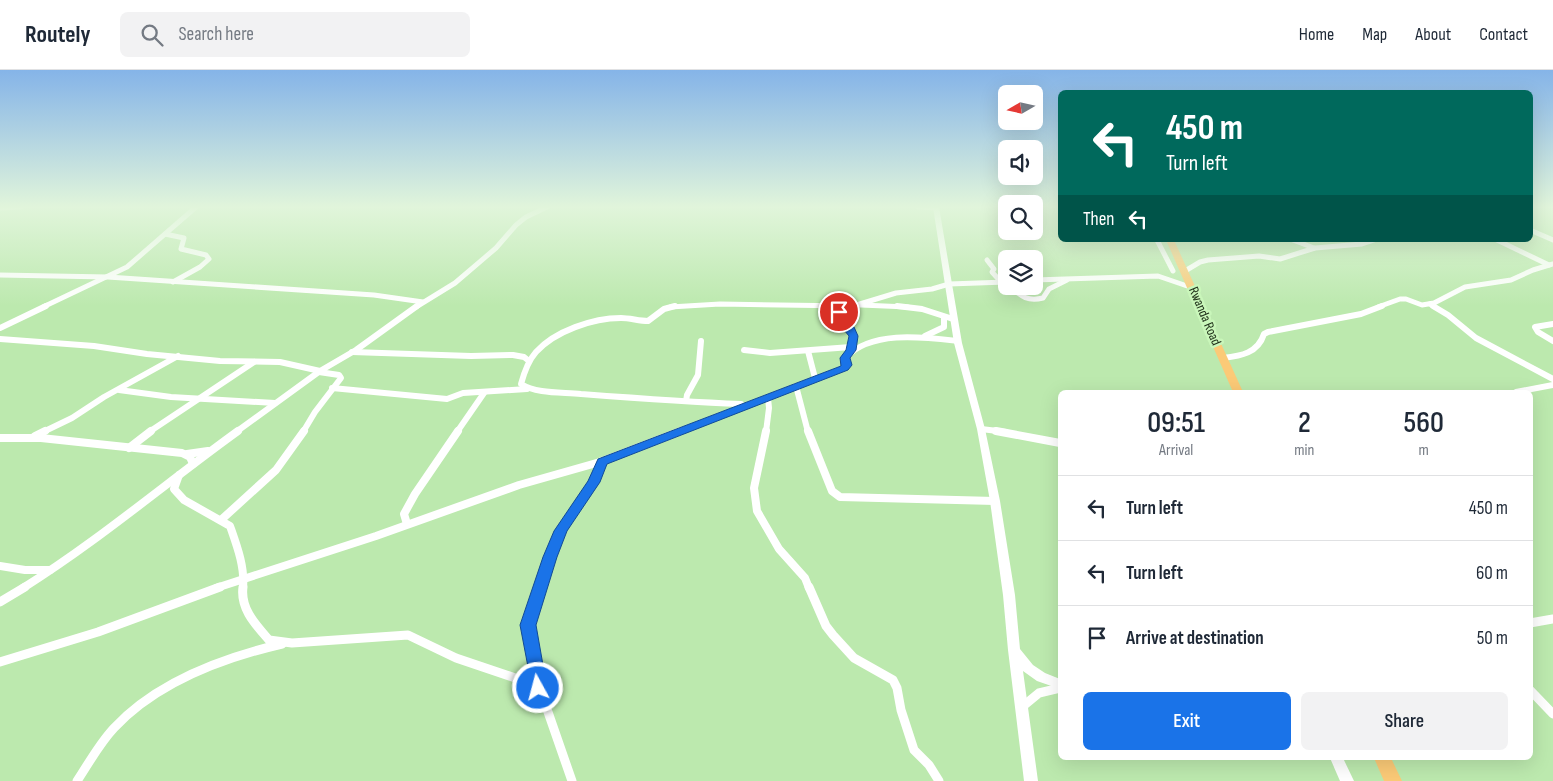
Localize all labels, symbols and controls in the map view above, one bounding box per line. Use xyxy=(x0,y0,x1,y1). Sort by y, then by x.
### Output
search box xyxy=(120,12,470,57)
text: Routely xyxy=(25,20,90,49)
icon: search xyxy=(138,21,166,49)
text: Search here xyxy=(178,23,254,46)
text: Home xyxy=(1299,24,1334,45)
text: Map xyxy=(1362,24,1387,45)
text: About xyxy=(1415,24,1451,45)
text: Contact xyxy=(1479,24,1528,45)
north arrow xyxy=(998,85,1042,130)
map controls xyxy=(998,85,1043,295)
text: 450 m xyxy=(1166,107,1243,150)
icon: left xyxy=(1083,110,1148,175)
button: sound xyxy=(998,140,1043,185)
text: Turn left xyxy=(1166,150,1228,177)
button: search xyxy=(998,195,1043,240)
icon: left xyxy=(1124,205,1152,233)
text: Then xyxy=(1083,208,1114,231)
button: layers xyxy=(998,250,1043,295)
street label: Rwanda Road xyxy=(1185,284,1225,348)
pin xyxy=(818,291,860,333)
icon: arrive xyxy=(825,298,853,326)
text: 09:51 xyxy=(1147,405,1205,441)
text: 2 xyxy=(1298,405,1311,441)
text: 560 xyxy=(1404,405,1444,441)
text: Arrival xyxy=(1159,441,1193,460)
text: min xyxy=(1294,441,1314,460)
text: m xyxy=(1419,441,1429,460)
icon: left xyxy=(1083,494,1111,522)
text: Turn left xyxy=(1126,497,1183,520)
text: 450 m xyxy=(1469,497,1508,520)
icon: left xyxy=(1083,559,1111,587)
text: Turn left xyxy=(1126,562,1183,585)
text: 60 m xyxy=(1476,562,1508,585)
icon: arrive xyxy=(1083,624,1111,652)
text: Arrive at destination xyxy=(1126,627,1264,650)
text: 50 m xyxy=(1477,627,1508,650)
position arrow xyxy=(511,661,563,713)
button: Exit xyxy=(1083,692,1291,750)
button: Share xyxy=(1301,692,1508,750)

